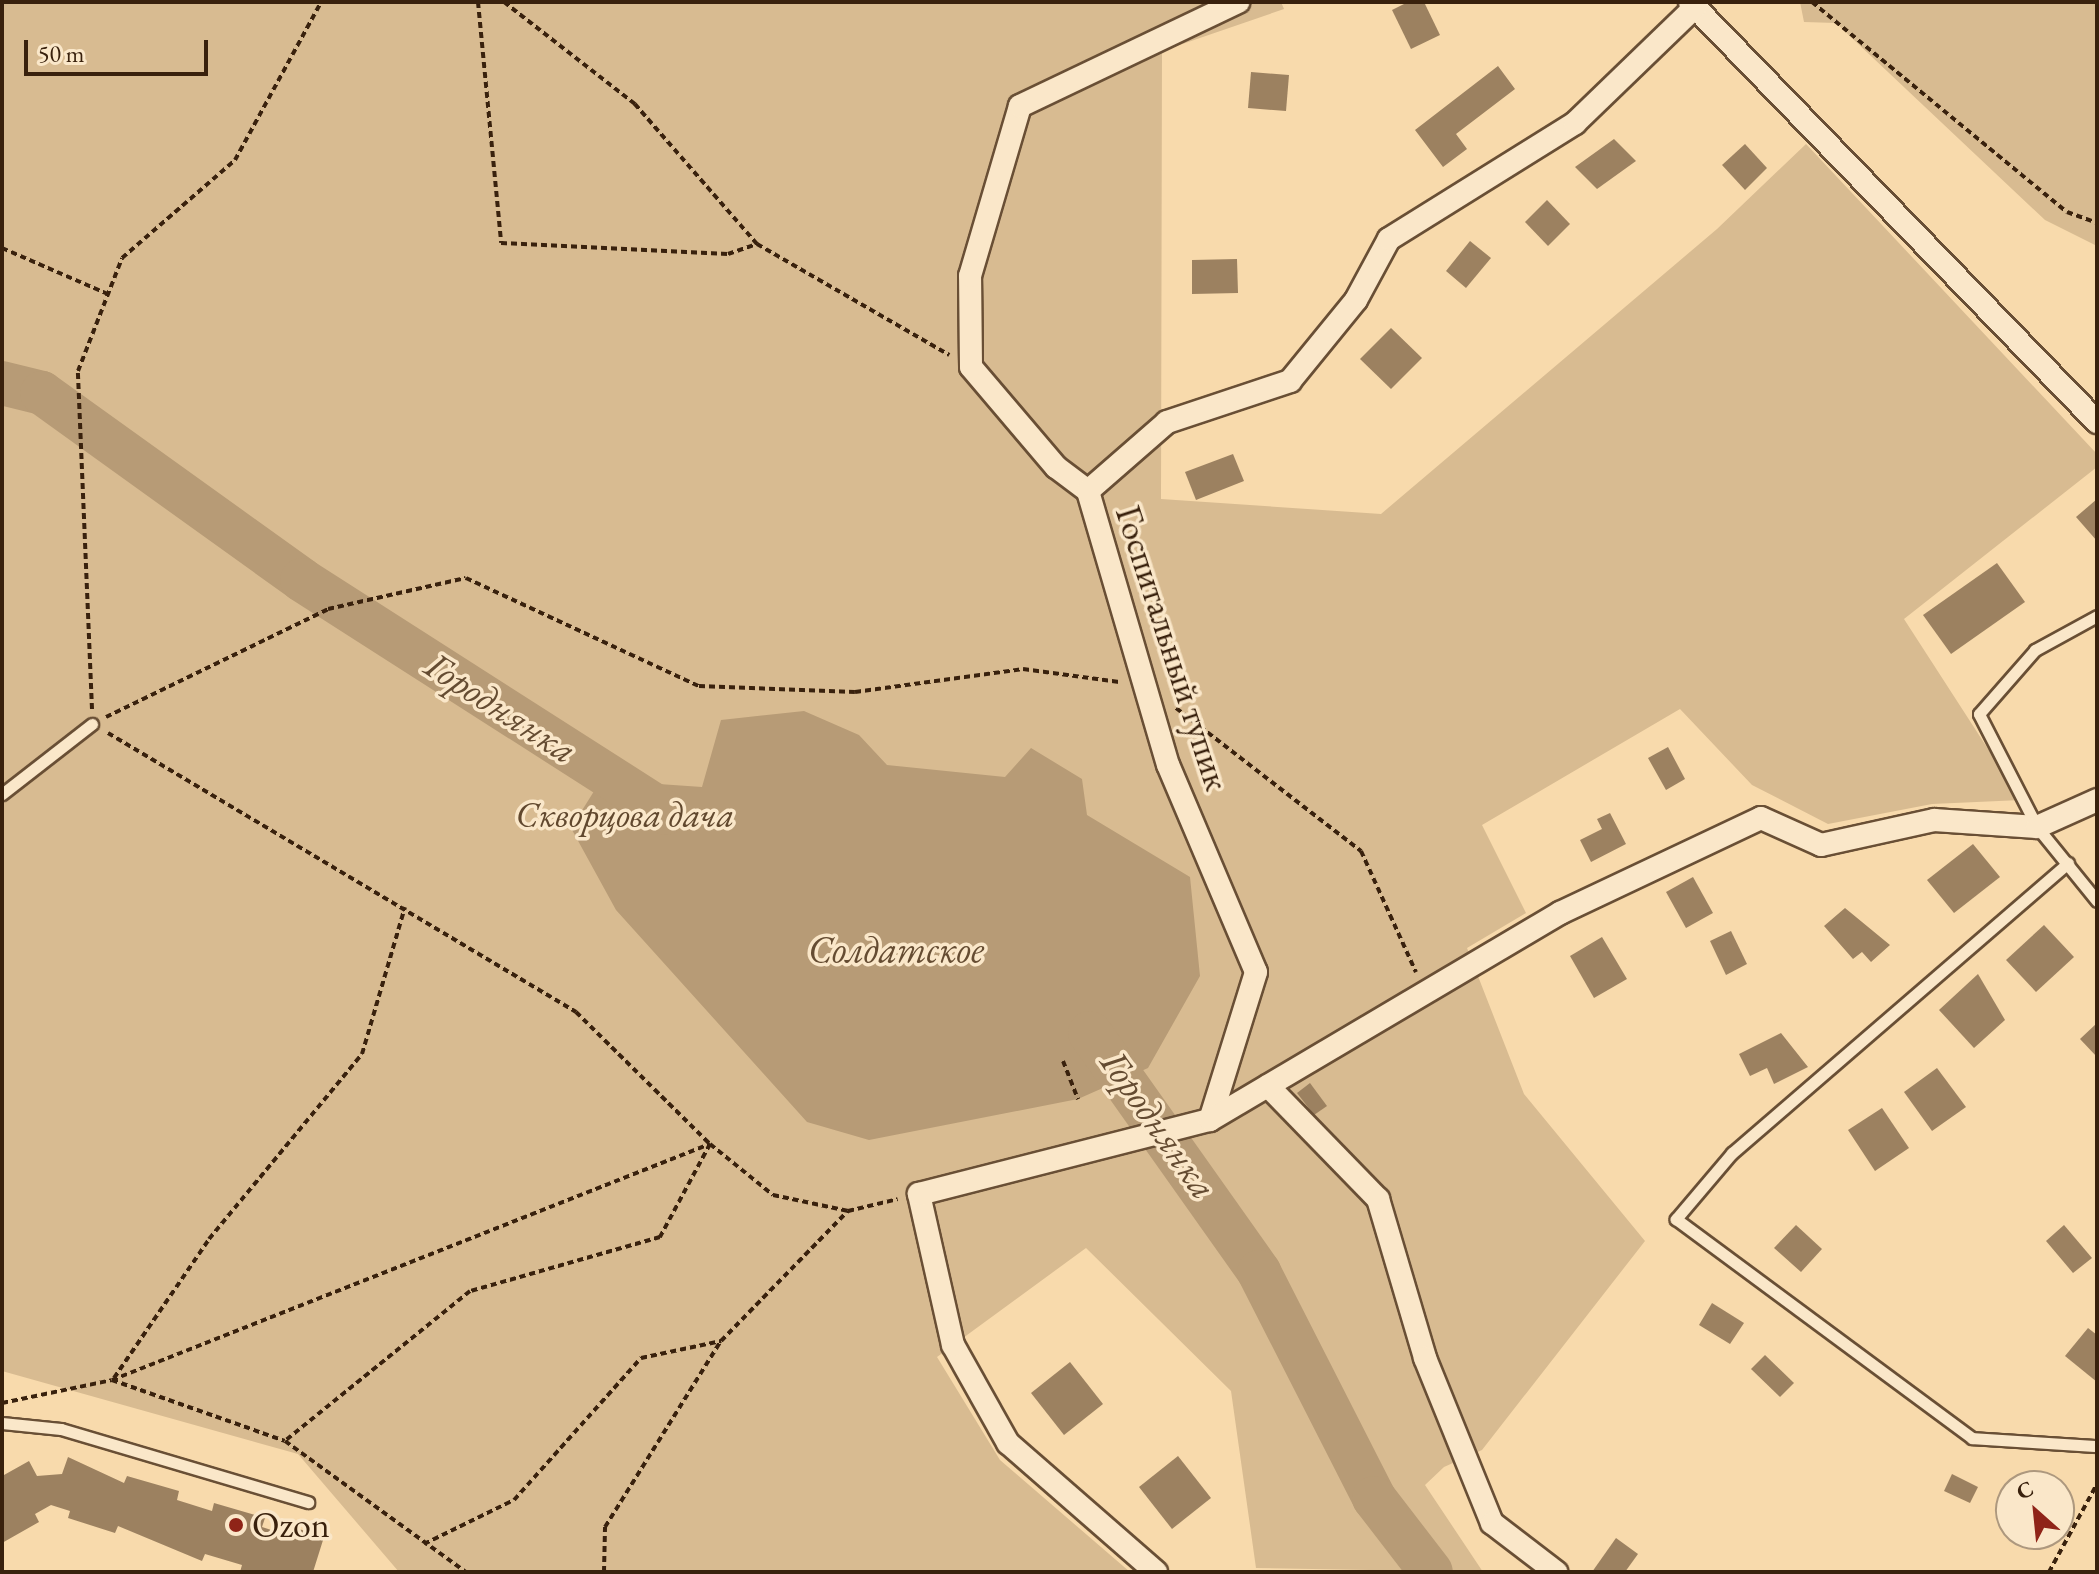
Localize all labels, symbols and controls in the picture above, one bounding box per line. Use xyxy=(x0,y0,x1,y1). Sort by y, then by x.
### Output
scale bar xyxy=(28,24,212,74)
text: 50 m xyxy=(38,38,85,69)
street label: Госпитальный тупик xyxy=(1107,500,1239,796)
water label: Городнянка xyxy=(417,641,585,773)
park label: Скворцова дача xyxy=(515,793,735,837)
water label: Солдатское xyxy=(808,926,984,972)
water label: Городнянка xyxy=(1091,1041,1227,1207)
north arrow xyxy=(1995,1470,2075,1550)
text: С xyxy=(2011,1473,2038,1506)
place label: Ozon xyxy=(252,1503,330,1547)
marker: Ozon xyxy=(227,1516,245,1534)

